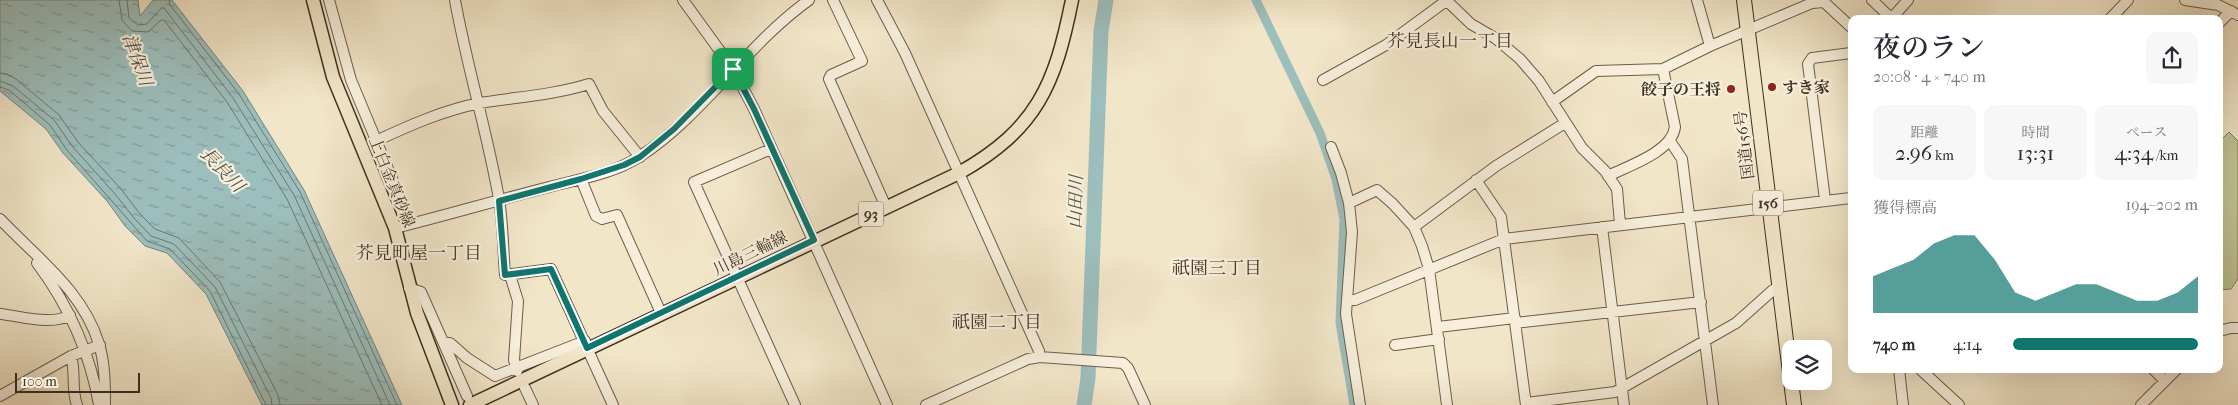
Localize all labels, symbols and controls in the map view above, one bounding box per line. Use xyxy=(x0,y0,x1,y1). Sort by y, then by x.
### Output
water label: 津保川 xyxy=(118,31,157,91)
district label: 芥見長山一丁目 xyxy=(1387,31,1513,52)
text: 夜のラン xyxy=(1873,31,1985,64)
button: share xyxy=(2146,32,2198,84)
pin xyxy=(712,48,754,90)
icon: arrive xyxy=(719,55,747,83)
text: 20:08 · 4 × 740 m xyxy=(1873,67,1986,86)
place label: すき家 xyxy=(1782,78,1830,97)
place label: 餃子の王将 xyxy=(1641,80,1721,99)
marker: すき家 xyxy=(1766,81,1778,93)
marker: 餃子の王将 xyxy=(1725,83,1737,95)
street label: 国道156号 xyxy=(1730,109,1758,181)
text: 距離 xyxy=(1911,124,1939,141)
text: 時間 xyxy=(2022,124,2050,141)
text: ペース xyxy=(2126,124,2167,141)
street label: 上白金真砂線 xyxy=(365,134,419,230)
text: 2.96 xyxy=(1895,141,1932,165)
text: 13:31 xyxy=(2017,141,2054,165)
text: 4:34 xyxy=(2115,141,2153,165)
water label: 長良川 xyxy=(196,143,250,198)
text: km xyxy=(1932,147,1954,164)
text: /km xyxy=(2153,147,2178,164)
water label: 山田川 xyxy=(1065,173,1088,229)
road number: 156 xyxy=(1753,190,1783,216)
text: 194–202 m xyxy=(2126,195,2198,214)
text: 獲得標高 xyxy=(1873,198,1937,217)
road number: 93 xyxy=(858,202,884,226)
street label: 川島三輪線 xyxy=(710,227,790,279)
district label: 芥見町屋一丁目 xyxy=(356,243,482,264)
district label: 祇園三丁目 xyxy=(1172,258,1262,279)
district label: 祇園二丁目 xyxy=(952,312,1042,333)
text: 740 m xyxy=(1873,335,1915,354)
text: 4:14 xyxy=(1953,335,1981,354)
map controls xyxy=(1782,340,1832,390)
button: layers xyxy=(1782,340,1832,390)
scale bar xyxy=(15,370,140,393)
text: 100 m xyxy=(22,373,57,390)

